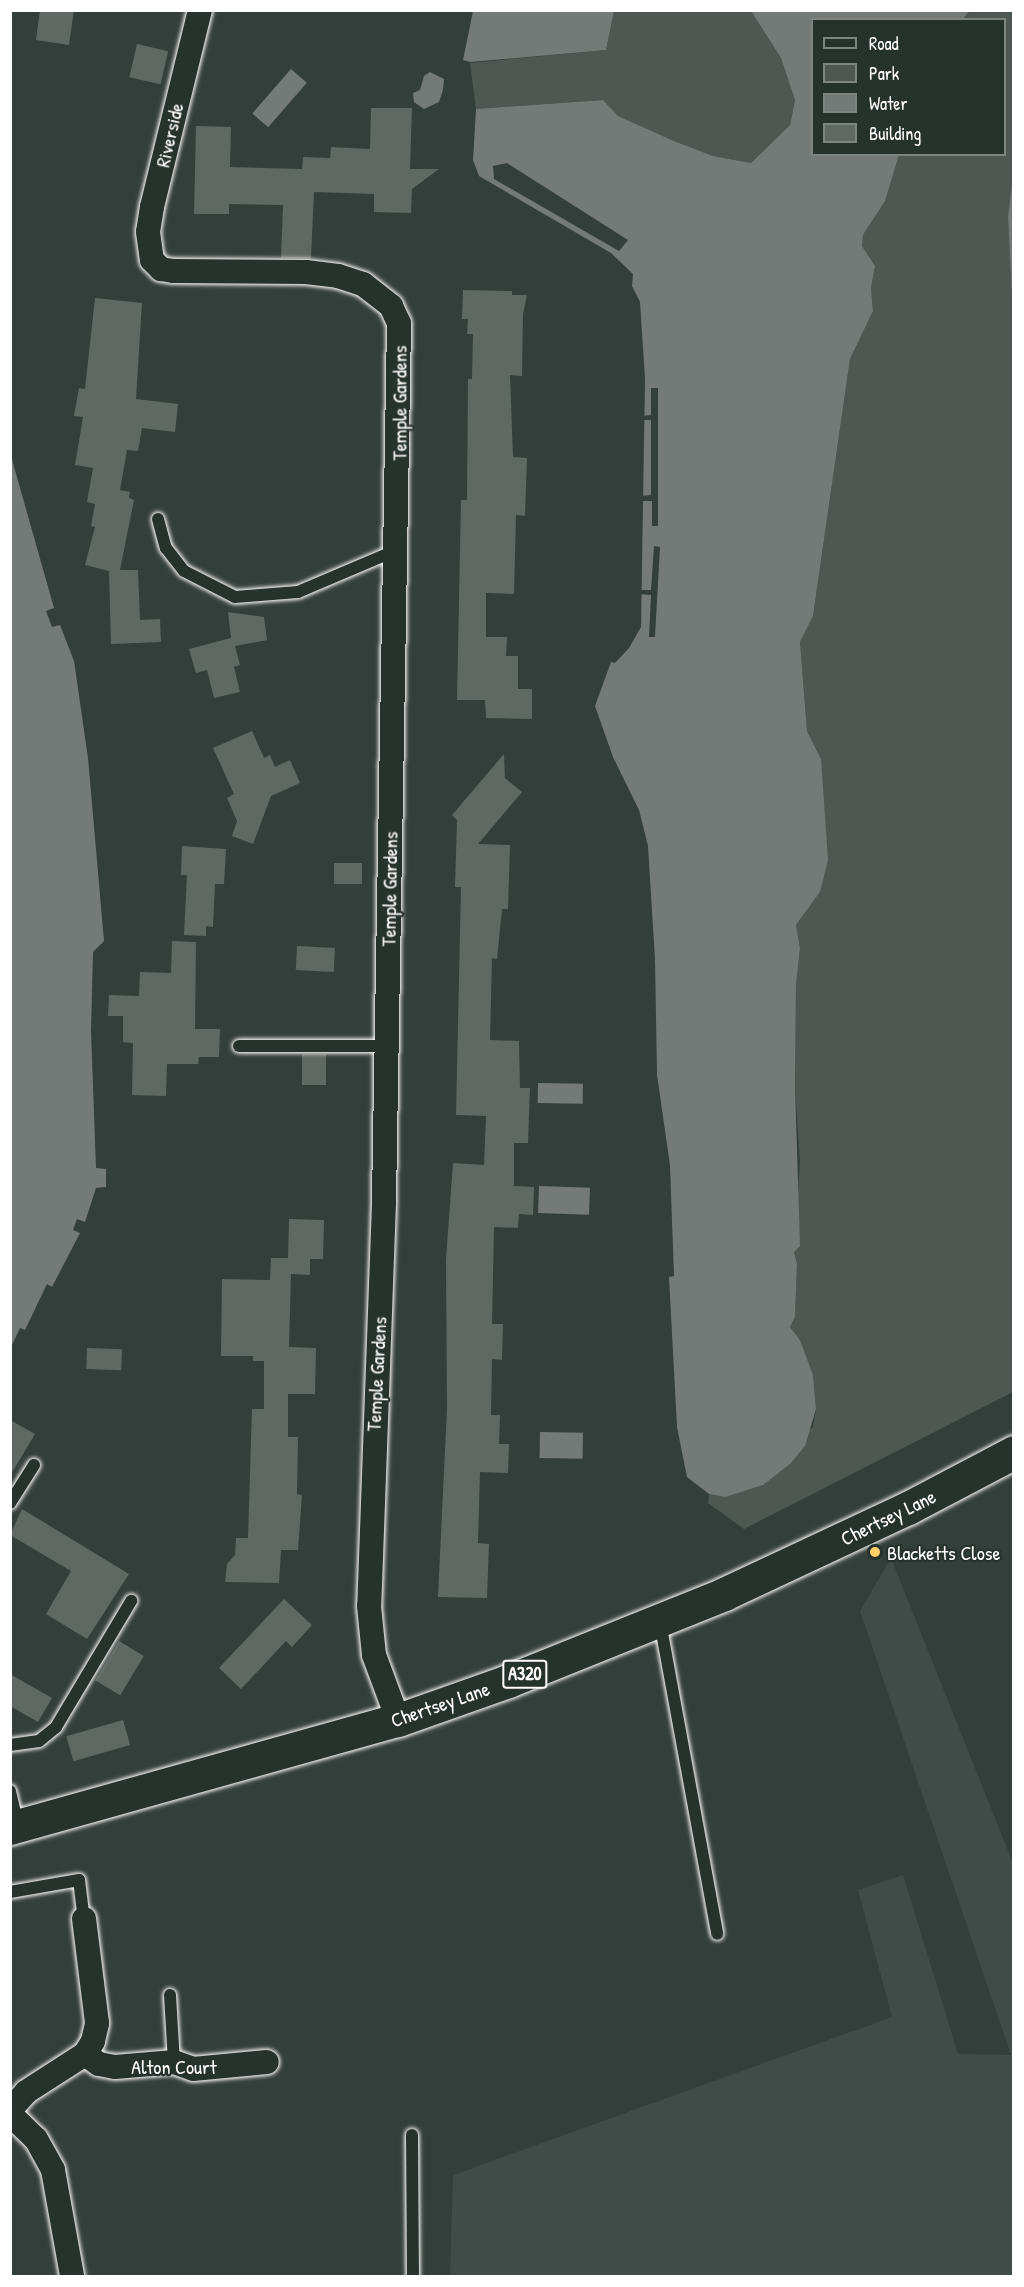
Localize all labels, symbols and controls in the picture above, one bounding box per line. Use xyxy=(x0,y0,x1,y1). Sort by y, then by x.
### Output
legend xyxy=(811,18,1006,156)
text: Road xyxy=(869,31,899,56)
text: Park xyxy=(869,61,899,86)
text: Water xyxy=(869,91,907,116)
street label: Riverside xyxy=(150,101,188,169)
text: Building xyxy=(869,121,921,146)
street label: Temple Gardens xyxy=(387,346,411,460)
street label: Temple Gardens xyxy=(376,831,402,947)
street label: Temple Gardens xyxy=(361,1316,391,1432)
street label: Chertsey Lane xyxy=(836,1484,940,1550)
place label: Blacketts Close xyxy=(887,1540,1000,1564)
marker: Blacketts Close xyxy=(868,1545,882,1559)
road number: A320 xyxy=(501,1659,549,1689)
street label: Chertsey Lane xyxy=(387,1676,493,1732)
street label: Alton Court xyxy=(131,2054,217,2078)

